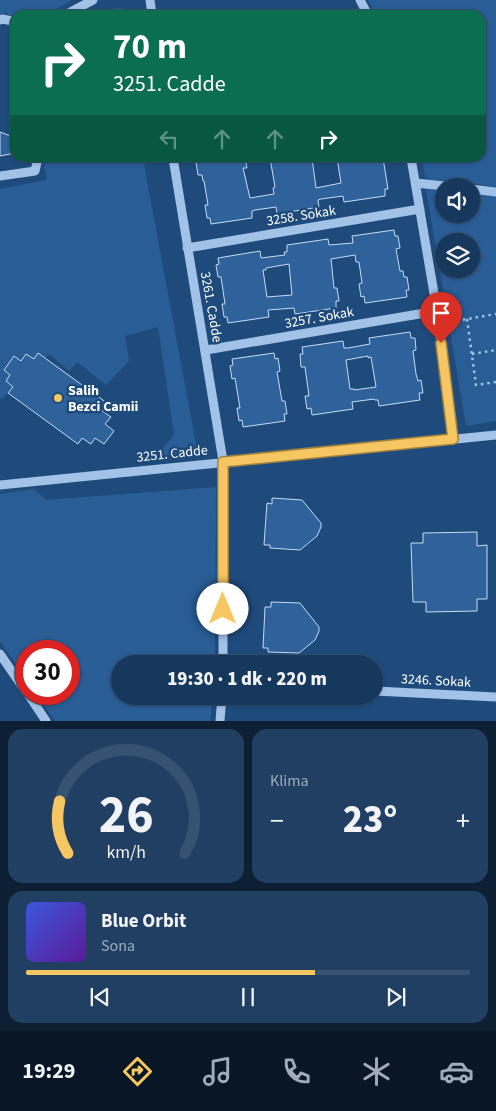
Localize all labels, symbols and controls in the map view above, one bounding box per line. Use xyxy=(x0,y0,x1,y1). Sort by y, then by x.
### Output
text: 70 m xyxy=(113,22,187,72)
icon: right xyxy=(30,30,95,95)
text: 3251. Cadde xyxy=(113,68,226,100)
icon: left xyxy=(155,125,183,153)
icon: ahead xyxy=(208,125,236,153)
icon: ahead xyxy=(261,125,289,153)
icon: right xyxy=(314,125,342,153)
map controls xyxy=(435,178,480,278)
button: sound xyxy=(435,178,480,223)
street label: 3258. Sokak xyxy=(265,201,337,231)
button: layers xyxy=(435,233,480,278)
street label: 3261. Cadde xyxy=(195,270,227,344)
pin xyxy=(420,292,462,343)
icon: arrive xyxy=(427,299,455,327)
street label: 3257. Sokak xyxy=(283,302,355,334)
place label: Salih Bezci Camii xyxy=(68,381,139,417)
marker: Salih Bezci Camii xyxy=(52,392,64,404)
street label: 3251. Cadde xyxy=(135,440,209,468)
position arrow xyxy=(196,582,248,634)
speed limit sign: 30 xyxy=(15,640,80,705)
text: 19:30 · 1 dk · 220 m xyxy=(167,666,327,693)
street label: 3246. Sokak xyxy=(400,669,471,693)
text: Klima xyxy=(270,770,309,792)
text: 26 xyxy=(99,779,153,853)
text: 23° xyxy=(343,793,397,847)
text: − xyxy=(270,801,284,841)
text: + xyxy=(456,801,470,841)
text: km/h xyxy=(106,840,146,865)
text: Blue Orbit xyxy=(101,908,186,935)
text: Sona xyxy=(101,935,135,957)
icon: previous xyxy=(86,983,114,1011)
icon: pause xyxy=(234,983,262,1011)
icon: next xyxy=(382,983,410,1011)
icon: directions xyxy=(120,1054,155,1089)
icon: music xyxy=(200,1054,235,1089)
icon: phone xyxy=(279,1054,314,1089)
icon: climate xyxy=(359,1054,394,1089)
icon: car xyxy=(439,1054,474,1089)
text: 19:29 xyxy=(22,1055,75,1087)

